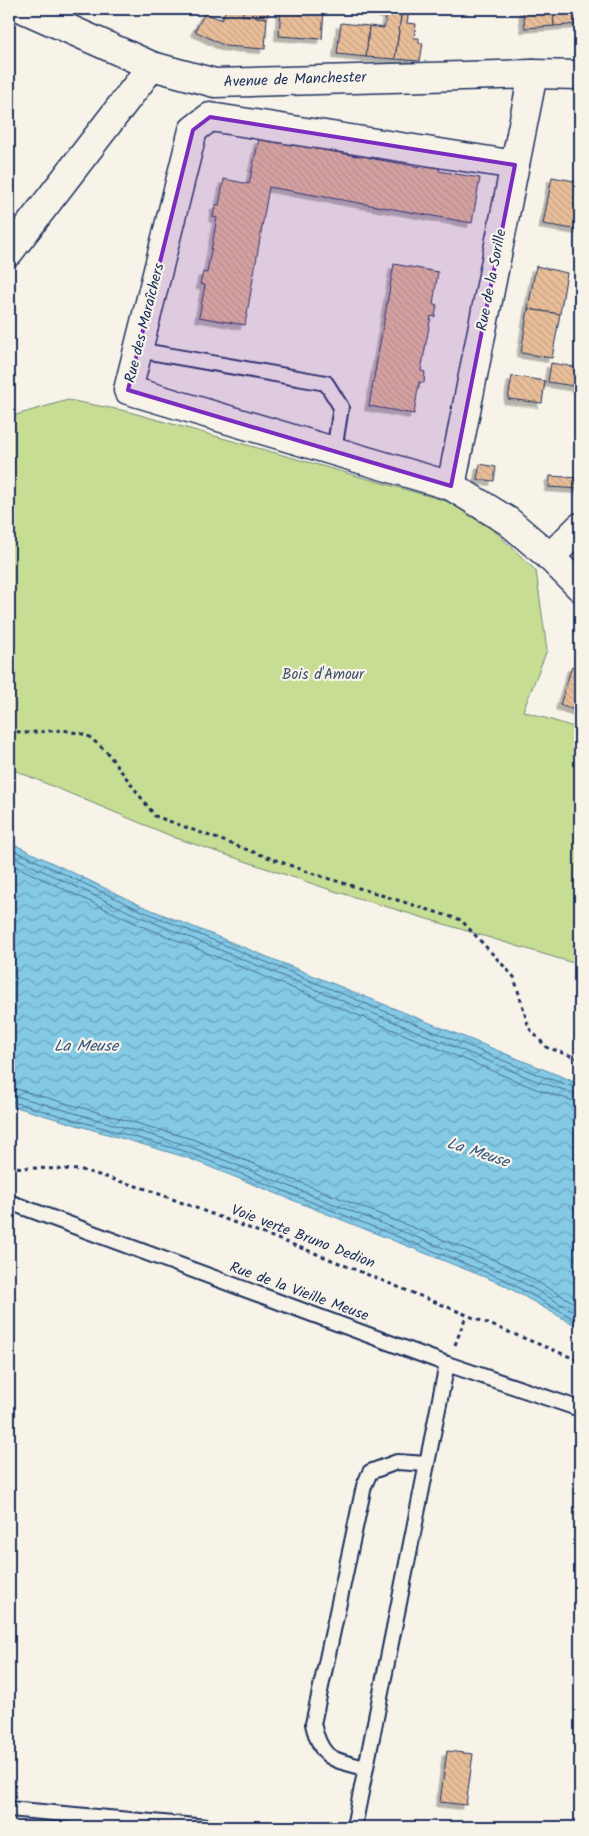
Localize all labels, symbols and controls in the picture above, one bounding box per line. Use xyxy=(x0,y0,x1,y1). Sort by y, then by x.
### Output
street label: Avenue de Manchester xyxy=(223,65,368,94)
street label: Rue de la Sorille xyxy=(470,227,514,333)
street label: Rue des Maraîchers xyxy=(119,260,172,385)
park label: Bois d'Amour xyxy=(282,663,365,687)
water label: La Meuse xyxy=(54,1034,120,1059)
water label: La Meuse xyxy=(444,1131,514,1175)
street label: Voie verte Bruno Dedion xyxy=(227,1198,379,1276)
street label: Rue de la Vieille Meuse xyxy=(226,1256,372,1328)

